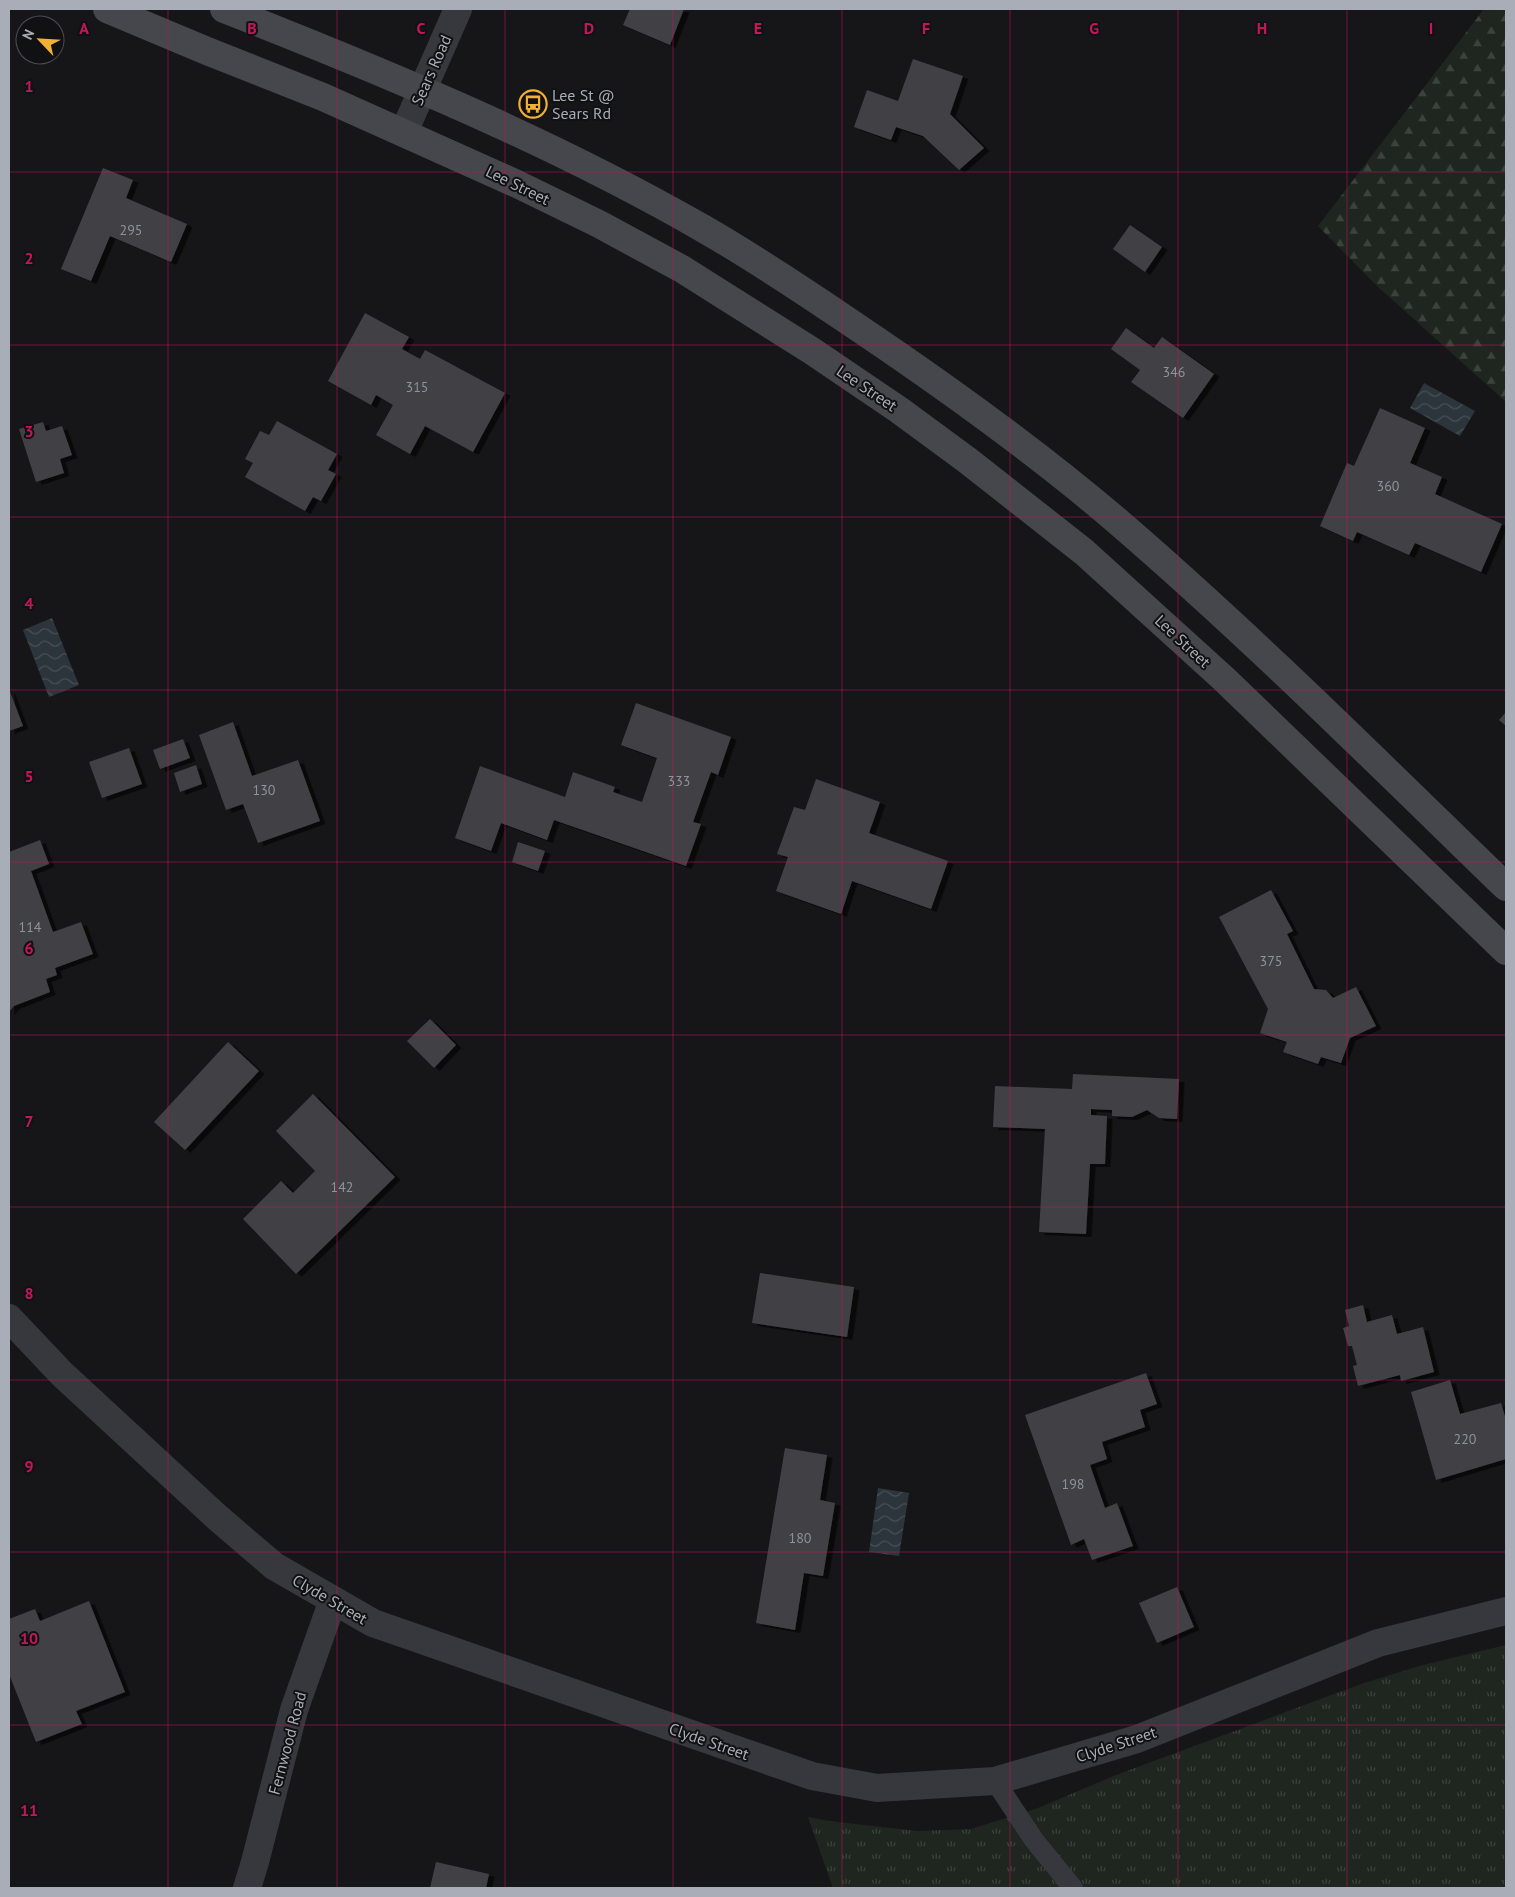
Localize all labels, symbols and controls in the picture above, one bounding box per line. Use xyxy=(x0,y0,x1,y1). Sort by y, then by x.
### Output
north arrow xyxy=(15,15,65,65)
text: A xyxy=(79,18,89,38)
text: B xyxy=(247,18,257,38)
text: C xyxy=(417,18,426,38)
text: D xyxy=(584,18,594,38)
text: E xyxy=(754,18,762,38)
text: F xyxy=(922,18,930,38)
text: G xyxy=(1089,18,1099,38)
text: H xyxy=(1257,18,1267,38)
text: I xyxy=(1429,18,1433,38)
text: N xyxy=(18,27,38,42)
street label: Sears Road xyxy=(407,32,455,108)
text: 1 xyxy=(24,76,34,96)
place label: Lee St @ Sears Rd xyxy=(552,85,615,123)
bus stop icon: Lee St @ Sears Rd xyxy=(518,89,548,119)
street label: Lee Street xyxy=(483,161,554,209)
house number: 295 xyxy=(120,221,142,239)
text: 2 xyxy=(24,248,34,268)
street label: Lee Street xyxy=(833,361,901,416)
house number: 346 xyxy=(1163,363,1185,381)
house number: 315 xyxy=(406,378,428,396)
text: 3 xyxy=(24,421,34,441)
house number: 360 xyxy=(1377,477,1400,495)
text: 4 xyxy=(24,593,34,613)
street label: Lee Street xyxy=(1151,610,1215,672)
text: 5 xyxy=(24,766,34,786)
house number: 333 xyxy=(668,772,690,790)
house number: 130 xyxy=(253,781,276,799)
house number: 114 xyxy=(19,918,42,936)
text: 6 xyxy=(24,938,34,958)
house number: 375 xyxy=(1260,952,1282,970)
text: 7 xyxy=(24,1111,34,1131)
house number: 142 xyxy=(331,1178,353,1196)
text: 8 xyxy=(24,1283,34,1303)
house number: 220 xyxy=(1454,1430,1477,1448)
text: 9 xyxy=(24,1456,34,1476)
house number: 198 xyxy=(1062,1475,1084,1493)
house number: 180 xyxy=(789,1529,812,1547)
street label: Clyde Street xyxy=(289,1570,371,1629)
text: 10 xyxy=(20,1628,38,1648)
street label: Fernwood Road xyxy=(264,1689,310,1797)
street label: Clyde Street xyxy=(666,1718,752,1764)
street label: Clyde Street xyxy=(1073,1721,1159,1766)
text: 11 xyxy=(20,1800,38,1820)

